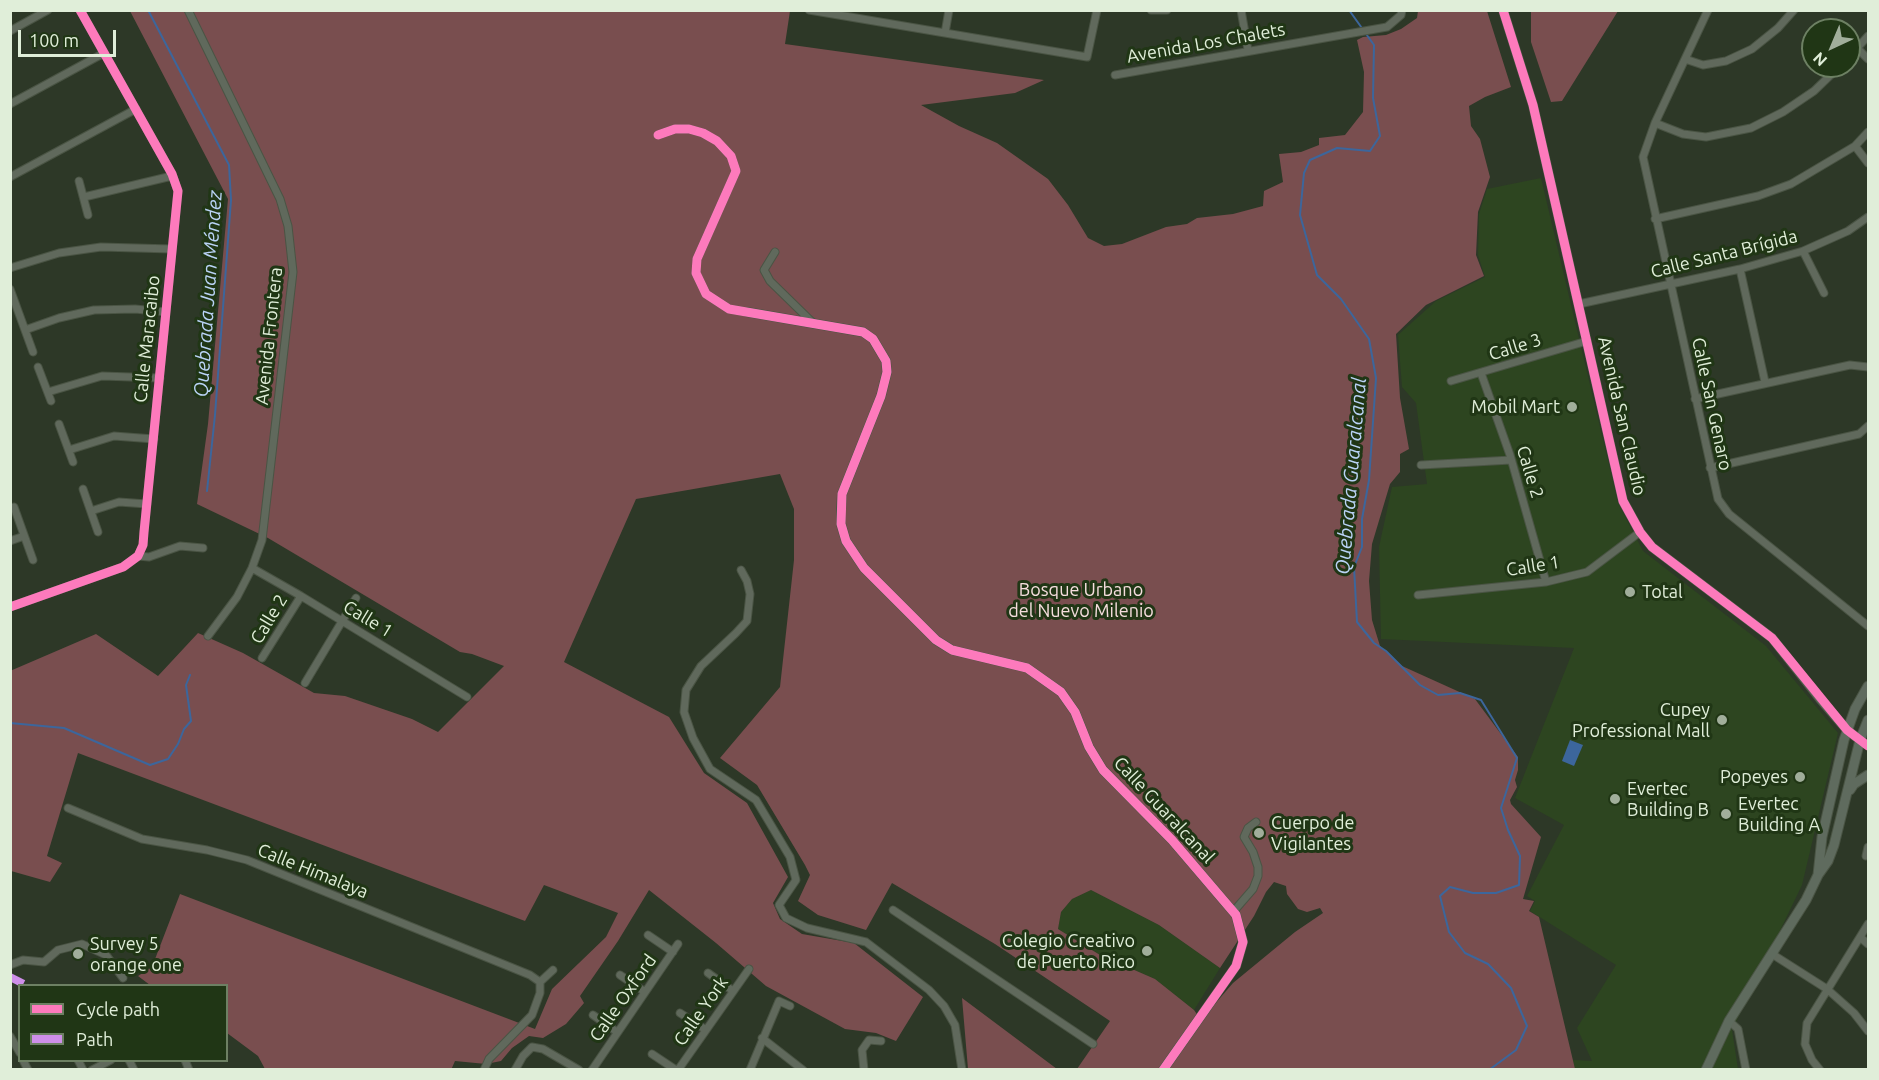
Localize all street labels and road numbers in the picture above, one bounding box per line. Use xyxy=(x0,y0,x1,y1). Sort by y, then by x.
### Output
street label: Avenida Los Chalets xyxy=(1125,18,1287,68)
street label: Calle Santa Brígida xyxy=(1648,225,1800,283)
street label: Avenida Frontera xyxy=(251,266,287,406)
street label: Calle Maracaibo xyxy=(130,274,164,404)
street label: Calle 3 xyxy=(1486,329,1544,365)
street label: Avenida San Claudio xyxy=(1593,334,1651,498)
street label: Calle San Genaro xyxy=(1687,335,1737,473)
street label: Calle 2 xyxy=(1512,443,1548,501)
street label: Calle 1 xyxy=(1505,551,1561,581)
street label: Calle 2 xyxy=(246,590,292,648)
street label: Calle 1 xyxy=(339,596,397,642)
street label: Calle Guaralcanal xyxy=(1109,752,1219,868)
street label: Calle Himalaya xyxy=(255,839,371,903)
street label: Calle Oxford xyxy=(585,950,661,1046)
street label: Calle York xyxy=(669,972,733,1050)

